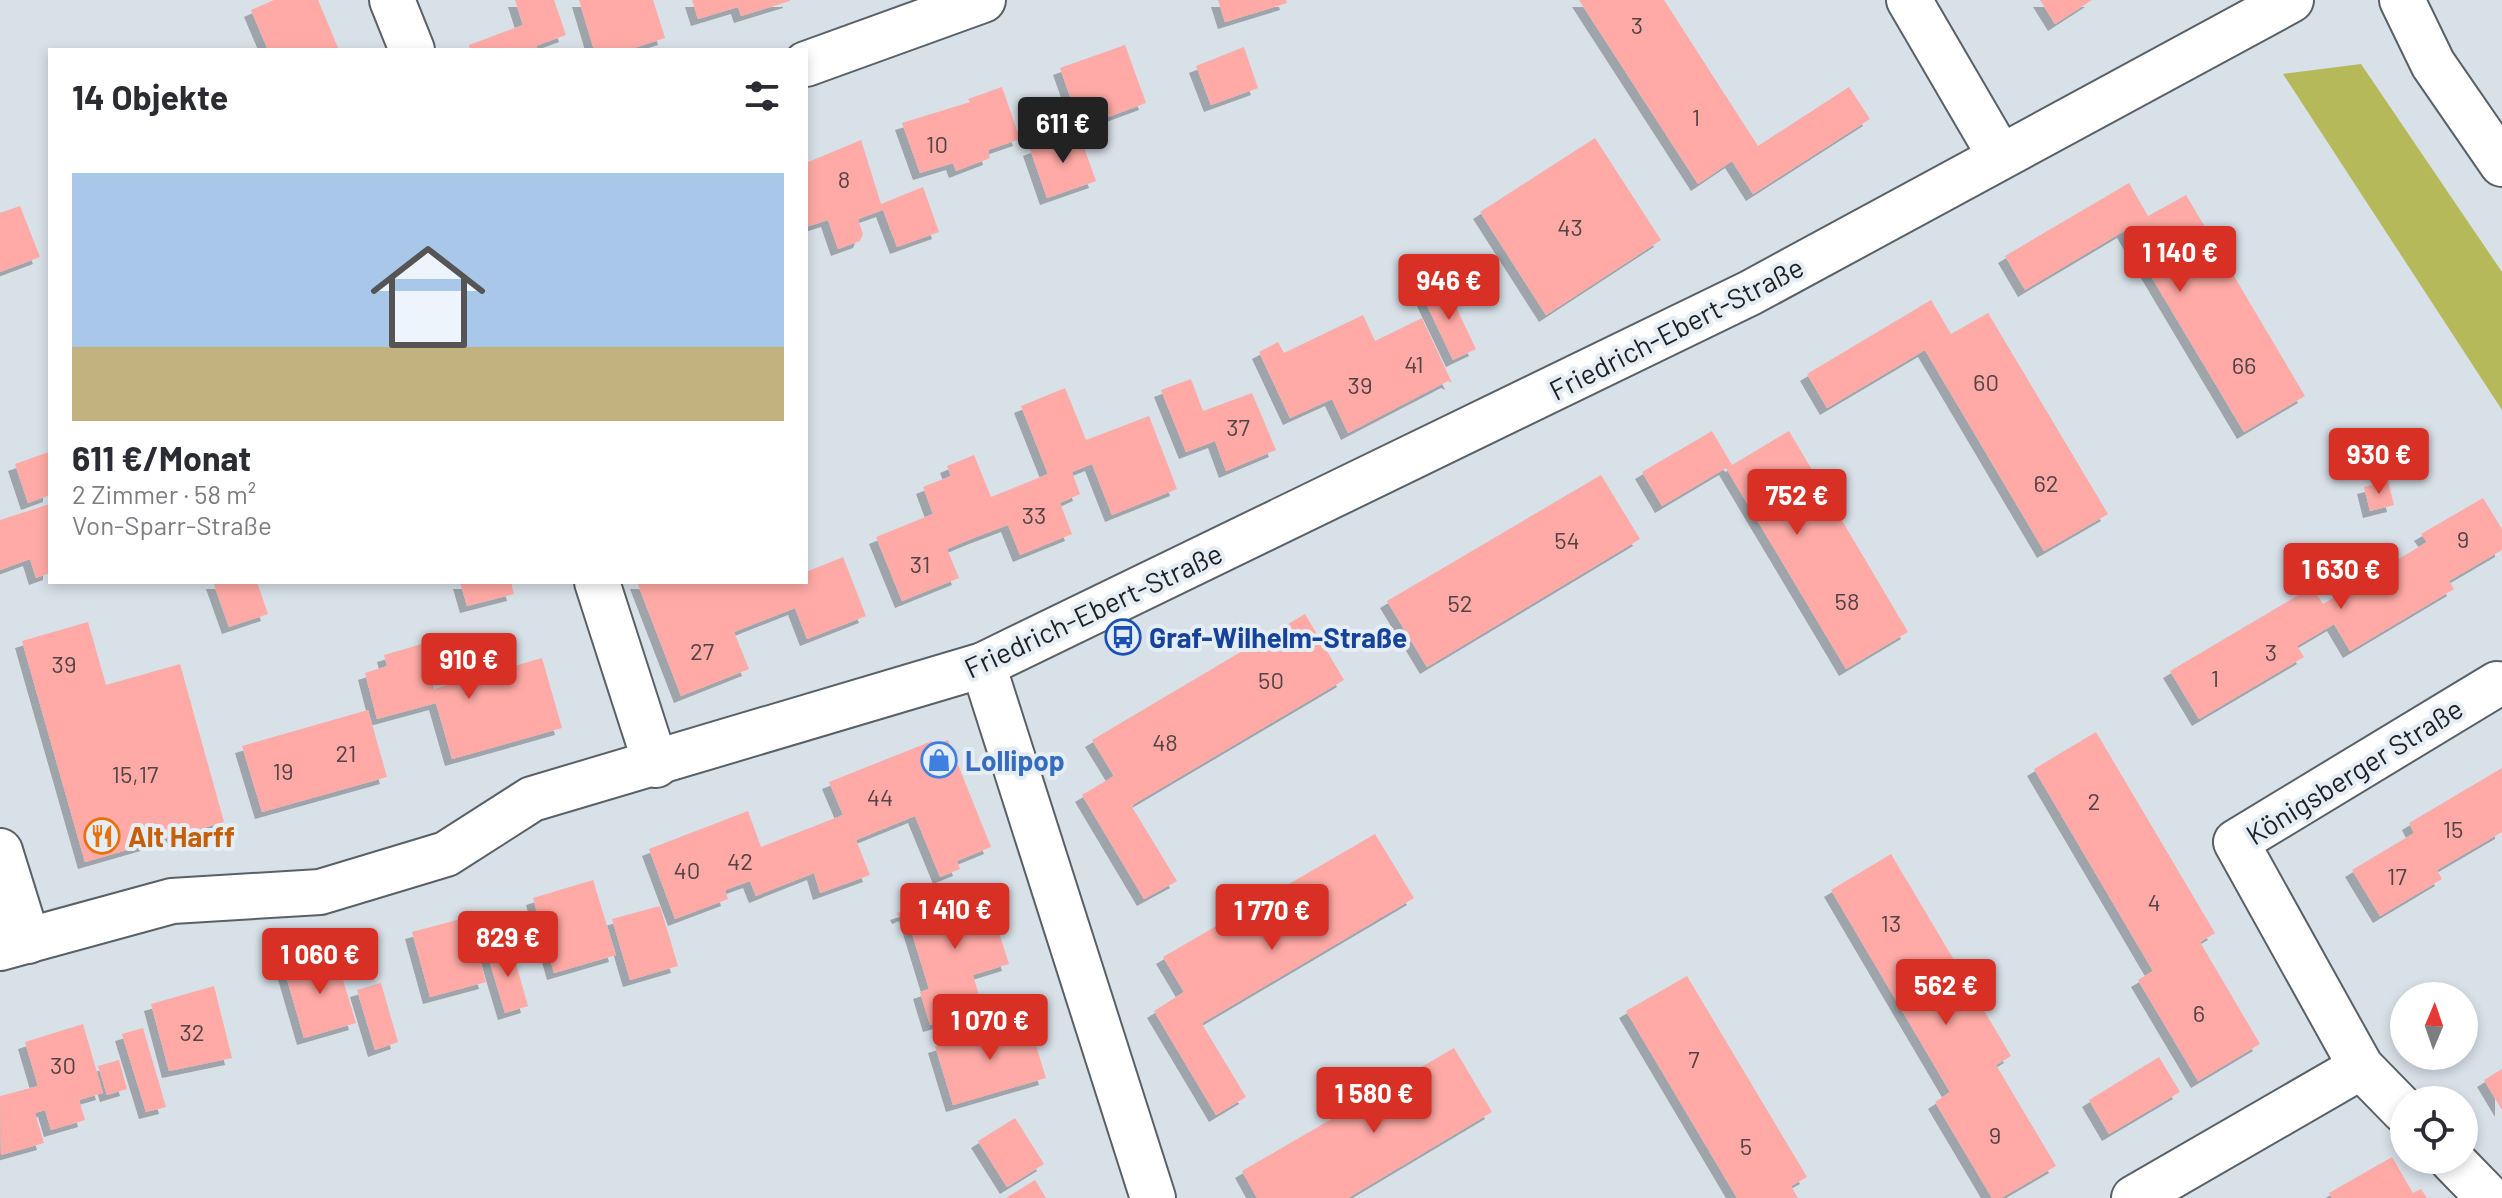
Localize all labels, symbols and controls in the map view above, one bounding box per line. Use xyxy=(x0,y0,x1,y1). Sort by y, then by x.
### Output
house number: 3 xyxy=(1631,10,1643,39)
icon: filters xyxy=(740,74,784,118)
text: 14 Objekte xyxy=(72,76,228,117)
pin: 611 € xyxy=(1007,97,1119,165)
house number: 1 xyxy=(1692,102,1700,131)
text: 611 € xyxy=(1036,107,1090,138)
house number: 10 xyxy=(926,129,948,158)
house number: 8 xyxy=(838,164,850,193)
house number: 43 xyxy=(1557,212,1583,241)
icon: home xyxy=(356,225,500,369)
pin: 1 140 € xyxy=(2106,226,2254,294)
text: 1 140 € xyxy=(2142,236,2218,267)
street label: Friedrich-Ebert-Straße xyxy=(1543,249,1809,407)
pin: 946 € xyxy=(1393,254,1505,322)
text: 946 € xyxy=(1416,264,1482,295)
house number: 41 xyxy=(1404,349,1424,378)
house number: 66 xyxy=(2232,350,2256,379)
house number: 60 xyxy=(1973,367,1999,396)
house number: 39 xyxy=(1348,370,1372,399)
house number: 37 xyxy=(1226,412,1250,441)
pin: 930 € xyxy=(2323,428,2435,496)
text: 611 €/Monat xyxy=(72,437,251,478)
text: 930 € xyxy=(2347,438,2411,469)
house number: 62 xyxy=(2033,468,2059,497)
pin: 752 € xyxy=(1741,469,1853,537)
text: 2 Zimmer · 58 m² xyxy=(72,478,256,509)
text: 752 € xyxy=(1765,479,1829,510)
house number: 33 xyxy=(1022,500,1046,529)
text: Von-Sparr-Straße xyxy=(72,509,272,540)
house number: 9 xyxy=(2457,524,2469,553)
house number: 54 xyxy=(1554,525,1580,554)
street label: Friedrich-Ebert-Straße xyxy=(959,535,1227,685)
pin: 1 630 € xyxy=(2267,543,2415,611)
house number: 31 xyxy=(910,549,930,578)
text: 1 630 € xyxy=(2302,553,2380,584)
house number: 58 xyxy=(1835,586,1859,615)
house number: 52 xyxy=(1447,588,1473,617)
bus stop icon: Graf-Wilhelm-Straße xyxy=(1104,618,1142,656)
place label: Graf-Wilhelm-Straße xyxy=(1149,620,1407,654)
pin: 910 € xyxy=(413,633,525,701)
house number: 27 xyxy=(690,636,714,665)
house number: 3 xyxy=(2265,637,2277,666)
text: 910 € xyxy=(440,643,499,674)
house number: 39 xyxy=(52,649,76,678)
house number: 1 xyxy=(2211,663,2219,692)
house number: 50 xyxy=(1258,665,1284,694)
street label: Königsberger Straße xyxy=(2239,691,2469,851)
house number: 48 xyxy=(1152,727,1178,756)
house number: 21 xyxy=(336,738,356,767)
shop icon: Lollipop xyxy=(920,741,958,779)
place label: Lollipop xyxy=(965,743,1065,777)
house number: 19 xyxy=(273,756,293,785)
house number: 15,17 xyxy=(112,759,158,788)
house number: 44 xyxy=(867,782,893,811)
house number: 2 xyxy=(2088,786,2100,815)
house number: 15 xyxy=(2443,814,2463,843)
restaurant icon: Alt Harff xyxy=(83,817,121,855)
place label: Alt Harff xyxy=(128,819,235,853)
house number: 42 xyxy=(727,846,753,875)
house number: 40 xyxy=(674,855,700,884)
house number: 17 xyxy=(2387,861,2407,890)
pin: 1 410 € xyxy=(881,883,1029,951)
pin: 1 770 € xyxy=(1198,884,1346,952)
house number: 4 xyxy=(2147,887,2161,916)
text: 1 410 € xyxy=(918,893,992,924)
text: 1 770 € xyxy=(1234,894,1310,925)
house number: 13 xyxy=(1881,908,1901,937)
pin: 829 € xyxy=(452,911,564,979)
text: 829 € xyxy=(476,921,540,952)
pin: 1 060 € xyxy=(246,928,394,996)
text: 1 060 € xyxy=(280,938,360,969)
pin: 562 € xyxy=(1890,959,2002,1027)
text: 562 € xyxy=(1914,969,1978,1000)
north arrow xyxy=(2390,982,2478,1070)
map controls xyxy=(2390,982,2478,1174)
pin: 1 070 € xyxy=(916,994,1064,1062)
house number: 6 xyxy=(2193,998,2205,1027)
text: 1 070 € xyxy=(951,1004,1029,1035)
house number: 32 xyxy=(179,1017,205,1046)
house number: 7 xyxy=(1688,1044,1700,1073)
house number: 30 xyxy=(50,1050,76,1079)
pin: 1 580 € xyxy=(1300,1067,1448,1135)
text: 1 580 € xyxy=(1335,1077,1414,1108)
button: locate xyxy=(2390,1086,2478,1174)
house number: 9 xyxy=(1989,1120,2001,1149)
house number: 5 xyxy=(1740,1131,1752,1160)

